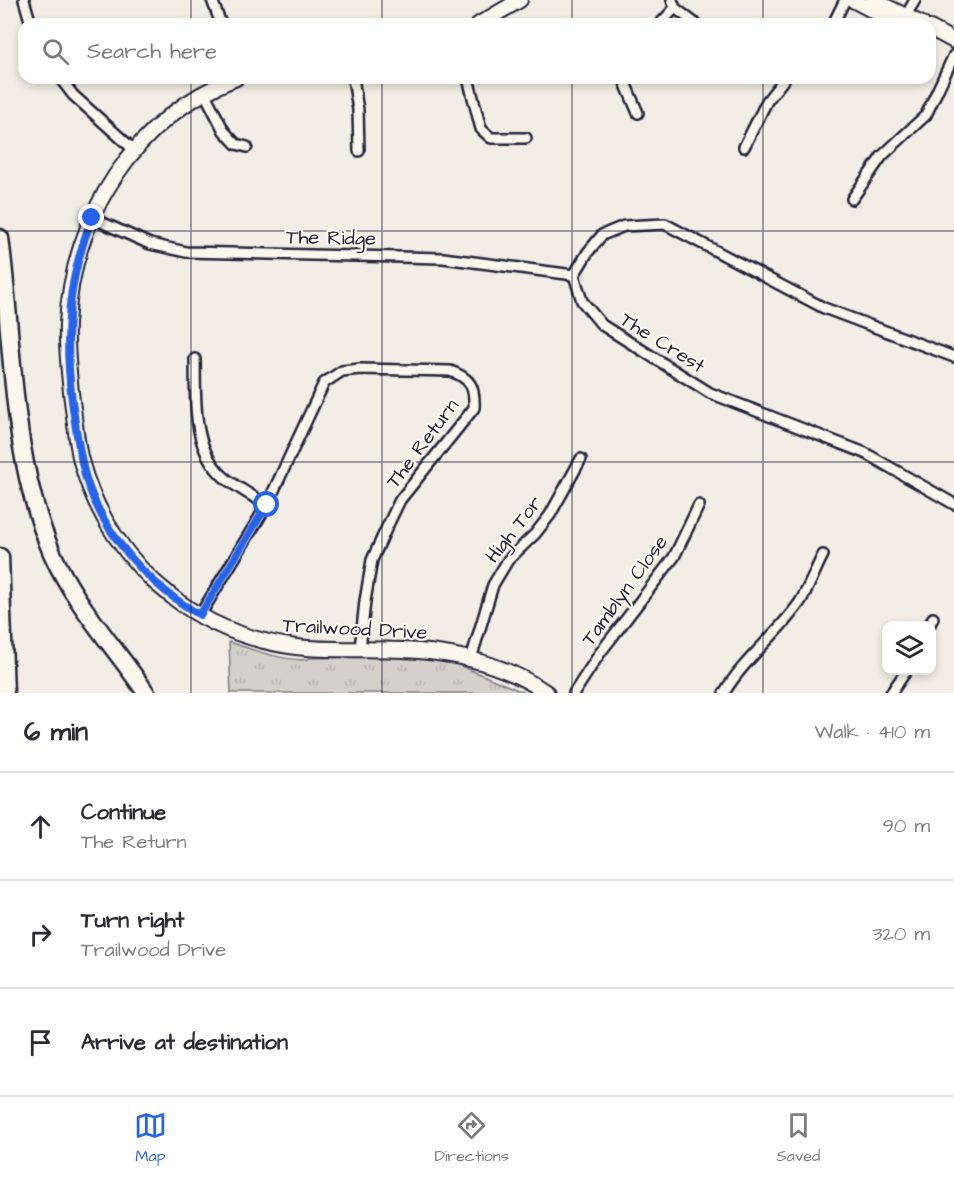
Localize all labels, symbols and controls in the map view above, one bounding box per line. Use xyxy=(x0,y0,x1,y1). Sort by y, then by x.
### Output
search box xyxy=(18,18,936,84)
icon: search xyxy=(39,35,72,68)
text: Search here xyxy=(87,36,217,67)
route end xyxy=(78,204,104,230)
street label: The Ridge xyxy=(286,223,376,254)
street label: The Crest xyxy=(615,306,710,380)
street label: The Return xyxy=(380,393,466,494)
street label: High Tor xyxy=(479,490,550,570)
route start xyxy=(253,491,279,517)
street label: Tamblyn Close xyxy=(575,529,676,652)
street label: Trailwood Drive xyxy=(282,611,428,647)
map controls xyxy=(882,621,936,675)
button: layers xyxy=(882,621,936,675)
text: 6 min xyxy=(24,714,88,750)
text: Walk · 410 m xyxy=(814,718,930,746)
text: Continue xyxy=(81,797,166,828)
icon: ahead xyxy=(24,810,57,843)
text: 90 m xyxy=(882,812,930,840)
text: The Return xyxy=(81,828,187,856)
text: Turn right xyxy=(81,905,184,936)
icon: right xyxy=(24,918,57,951)
text: 320 m xyxy=(872,920,930,948)
text: Trailwood Drive xyxy=(81,936,226,964)
icon: arrive xyxy=(24,1026,57,1059)
text: Arrive at destination xyxy=(81,1027,288,1058)
tab: Map xyxy=(134,1109,167,1167)
tab: Directions xyxy=(435,1109,509,1167)
tab: Saved xyxy=(777,1109,820,1167)

